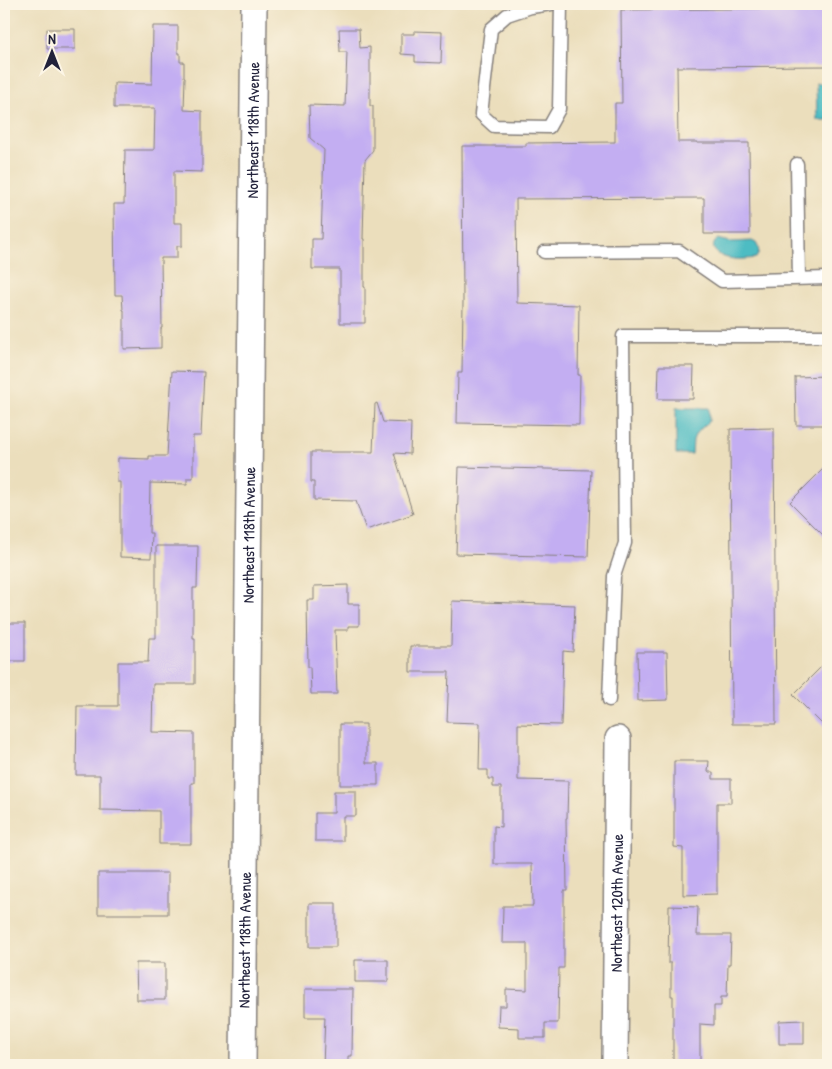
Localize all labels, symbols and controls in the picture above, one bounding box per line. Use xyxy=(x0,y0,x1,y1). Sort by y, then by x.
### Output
north arrow xyxy=(28,28,78,78)
text: N xyxy=(48,29,56,48)
street label: Northeast 118th Avenue xyxy=(241,61,264,198)
street label: Northeast 118th Avenue xyxy=(237,466,260,603)
street label: Northeast 120th Avenue xyxy=(605,833,628,972)
street label: Northeast 118th Avenue xyxy=(233,871,256,1008)

